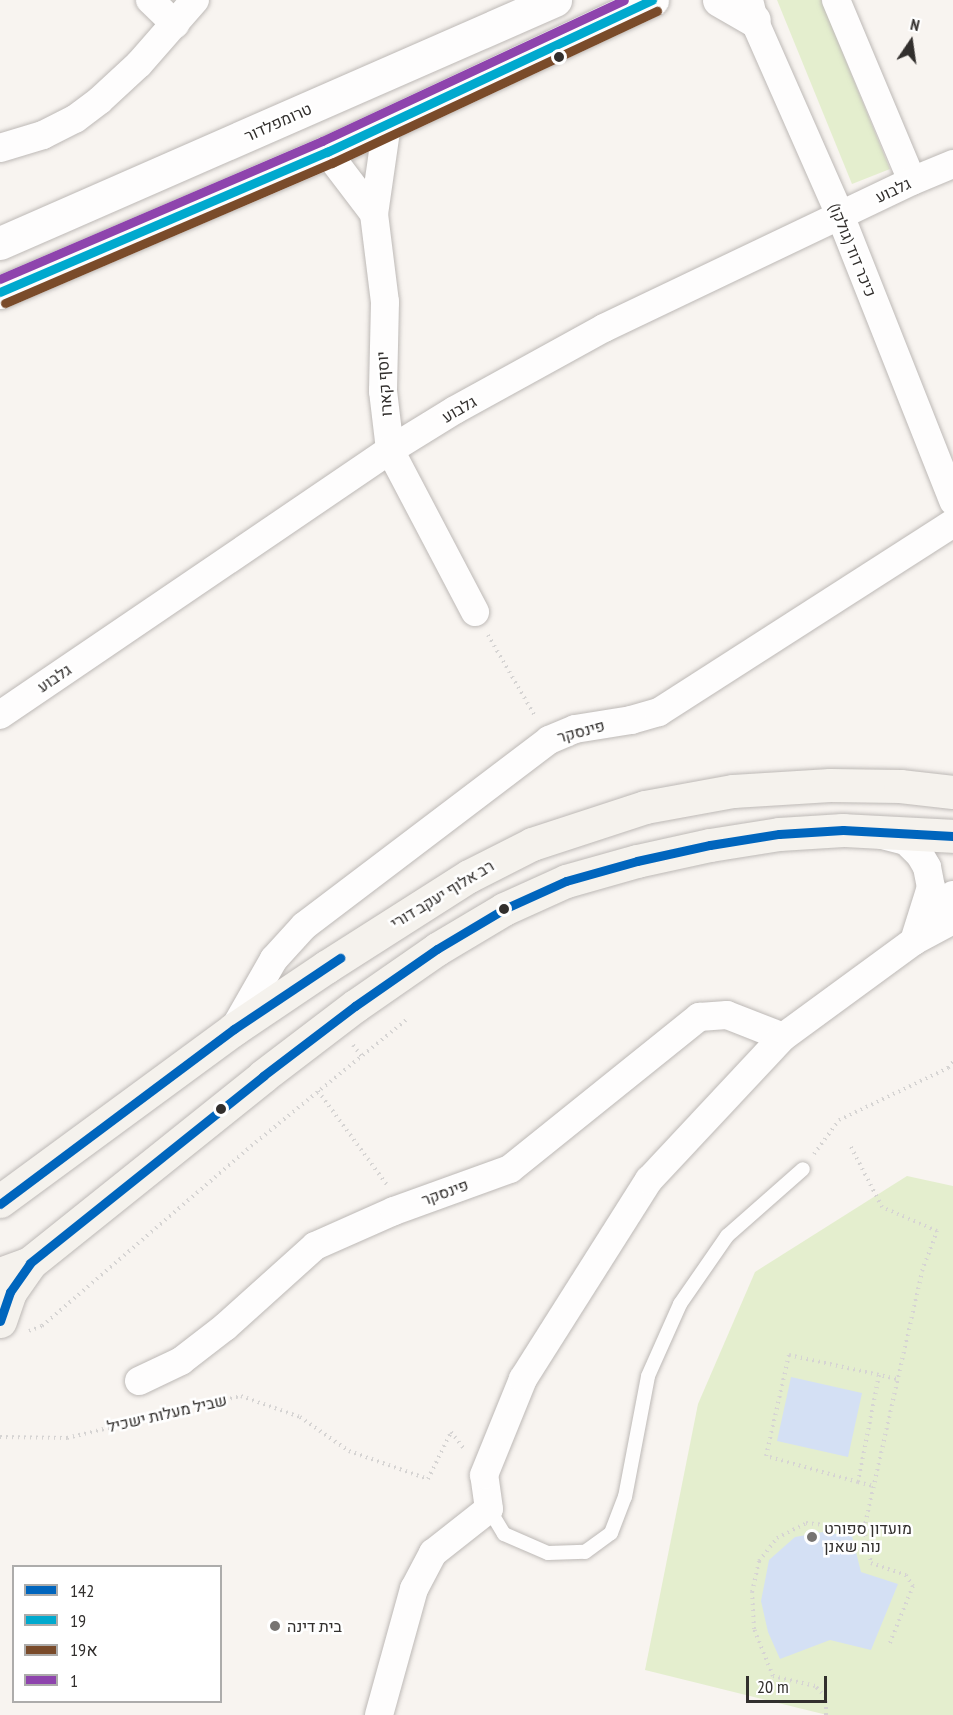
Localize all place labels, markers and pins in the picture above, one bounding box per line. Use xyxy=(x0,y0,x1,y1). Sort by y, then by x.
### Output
unlabelled marker xyxy=(553,51,565,63)
unlabelled marker xyxy=(498,903,510,915)
unlabelled marker xyxy=(215,1103,227,1115)
place label: מועדון ספורט נוה שאנן xyxy=(824,1518,912,1556)
marker: מועדון ספורט נוה שאנן xyxy=(805,1530,819,1544)
place label: בית דינה xyxy=(287,1616,342,1636)
marker: בית דינה xyxy=(268,1619,282,1633)

